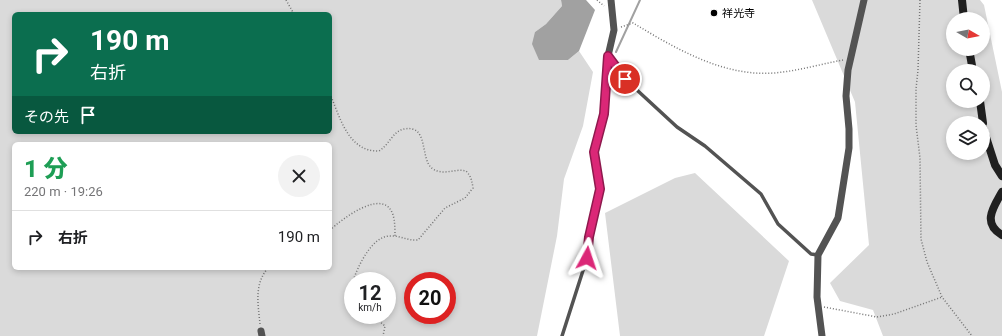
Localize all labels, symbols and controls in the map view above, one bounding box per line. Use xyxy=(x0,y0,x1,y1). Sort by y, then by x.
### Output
place label: 祥光寺 xyxy=(722,7,755,20)
marker: 祥光寺 xyxy=(709,8,719,18)
north arrow xyxy=(946,12,990,56)
map controls xyxy=(946,12,990,160)
text: 190 m xyxy=(90,24,169,57)
icon: right xyxy=(24,28,76,80)
text: 右折 xyxy=(90,62,126,83)
pin xyxy=(608,62,642,96)
button: search xyxy=(946,64,990,108)
icon: arrive xyxy=(614,68,636,90)
icon: arrive xyxy=(77,104,99,126)
text: その先 xyxy=(24,108,69,126)
button: layers xyxy=(946,116,990,160)
text: 1 分 xyxy=(24,155,68,183)
button: close xyxy=(278,155,320,197)
text: 220 m · 19:26 xyxy=(24,184,103,199)
icon: right xyxy=(24,226,46,248)
text: 190 m xyxy=(278,228,320,246)
text: 右折 xyxy=(58,229,88,247)
position arrow xyxy=(566,237,608,279)
speed limit sign: 20 xyxy=(404,272,456,324)
text: 12 xyxy=(359,281,381,305)
text: km/h xyxy=(358,302,382,313)

